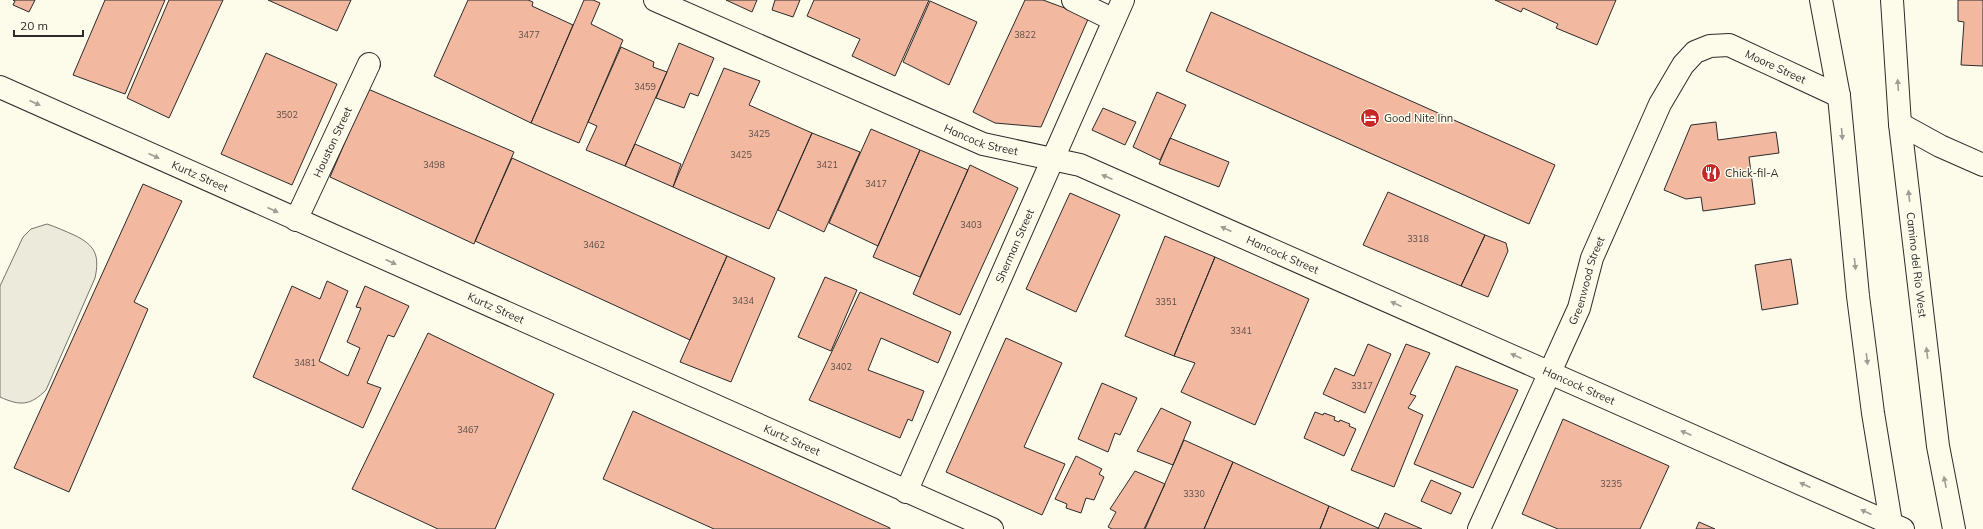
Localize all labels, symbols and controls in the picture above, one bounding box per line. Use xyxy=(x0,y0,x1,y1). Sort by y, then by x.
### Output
scale bar xyxy=(14,12,83,38)
text: 20 m xyxy=(20,18,48,33)
house number: 3477 xyxy=(518,29,540,40)
house number: 3822 xyxy=(1014,29,1036,40)
street label: Moore Street xyxy=(1743,46,1808,87)
one-way arrow xyxy=(1894,79,1901,91)
house number: 3459 xyxy=(634,81,656,92)
one-way arrow xyxy=(30,101,42,107)
street label: Houston Street xyxy=(310,104,355,180)
hotel icon: Good Nite Inn xyxy=(1359,107,1381,129)
house number: 3502 xyxy=(276,109,298,120)
place label: Good Nite Inn xyxy=(1384,111,1453,125)
street label: Hancock Street xyxy=(942,121,1019,158)
house number: 3425 xyxy=(748,128,770,139)
one-way arrow xyxy=(1839,128,1846,141)
house number: 3425 xyxy=(730,149,752,160)
one-way arrow xyxy=(148,153,160,159)
street label: Kurtz Street xyxy=(170,157,231,195)
house number: 3498 xyxy=(423,159,445,170)
house number: 3421 xyxy=(816,159,838,170)
restaurant icon: Chick-fil-A xyxy=(1700,162,1722,184)
place label: Chick-fil-A xyxy=(1725,166,1779,180)
one-way arrow xyxy=(1102,174,1113,180)
house number: 3417 xyxy=(865,178,887,189)
one-way arrow xyxy=(1906,189,1912,202)
one-way arrow xyxy=(267,207,279,213)
street label: Sherman Street xyxy=(992,207,1037,285)
street label: Camino del Rio West xyxy=(1903,211,1930,318)
house number: 3403 xyxy=(960,219,982,230)
one-way arrow xyxy=(1220,226,1232,232)
street label: Hancock Street xyxy=(1244,233,1321,277)
house number: 3318 xyxy=(1407,233,1429,244)
street label: Greenwood Street xyxy=(1565,234,1608,327)
house number: 3462 xyxy=(583,239,605,250)
one-way arrow xyxy=(1852,258,1859,270)
one-way arrow xyxy=(386,259,397,265)
street label: Kurtz Street xyxy=(466,289,527,327)
house number: 3434 xyxy=(732,295,754,306)
house number: 3351 xyxy=(1155,296,1177,307)
one-way arrow xyxy=(1391,301,1402,307)
house number: 3341 xyxy=(1230,325,1252,336)
one-way arrow xyxy=(1924,347,1930,359)
one-way arrow xyxy=(1509,353,1521,359)
one-way arrow xyxy=(1863,353,1870,365)
house number: 3481 xyxy=(294,357,316,368)
house number: 3402 xyxy=(830,361,852,372)
street label: Hancock Street xyxy=(1541,364,1617,408)
house number: 3317 xyxy=(1351,380,1373,391)
street label: Kurtz Street xyxy=(761,421,823,459)
house number: 3467 xyxy=(457,424,479,435)
one-way arrow xyxy=(1681,430,1692,436)
one-way arrow xyxy=(1941,476,1947,488)
house number: 3235 xyxy=(1600,478,1622,489)
one-way arrow xyxy=(1800,482,1811,488)
house number: 3330 xyxy=(1183,488,1205,499)
one-way arrow xyxy=(1861,509,1872,515)

